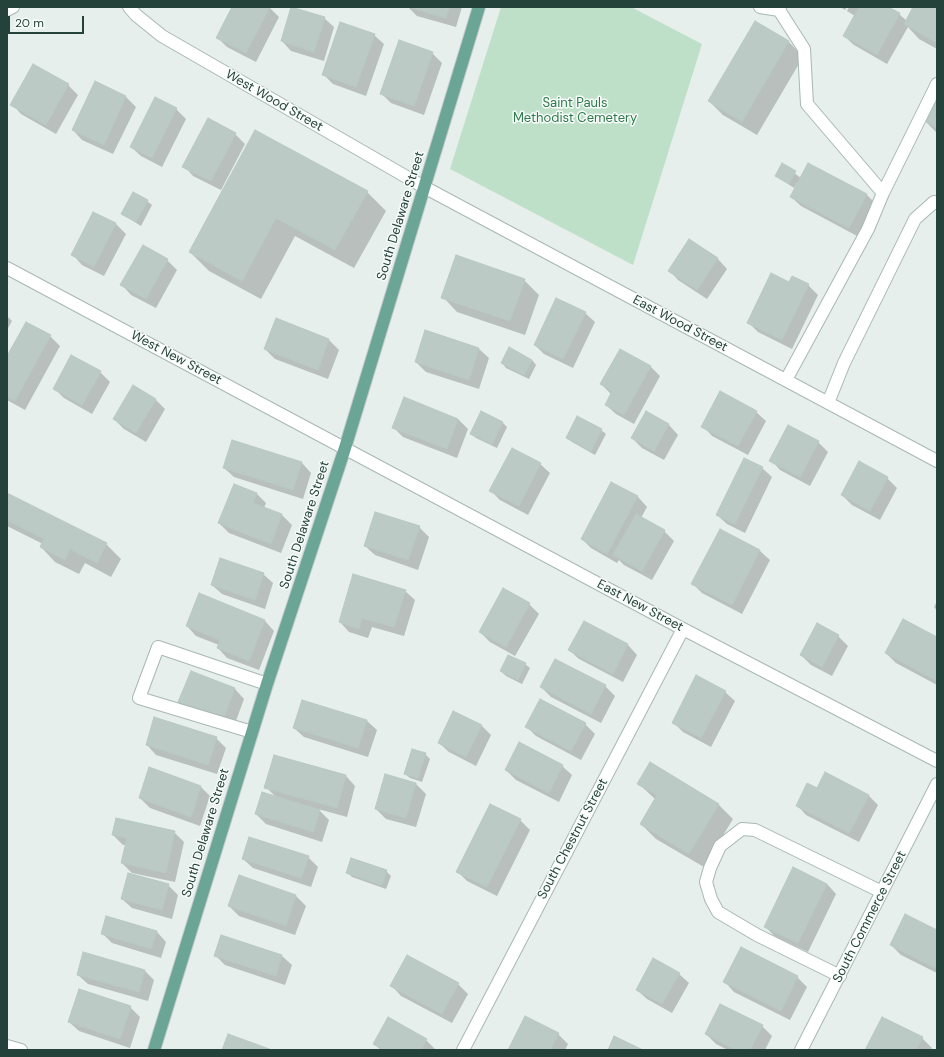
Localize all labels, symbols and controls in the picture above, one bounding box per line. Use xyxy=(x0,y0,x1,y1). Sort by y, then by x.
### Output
scale bar xyxy=(10,8,86,34)
text: 20 m xyxy=(15,15,44,31)
street label: West Wood Street xyxy=(223,67,325,135)
park label: Saint Pauls Methodist Cemetery xyxy=(513,96,637,127)
street label: South Delaware Street xyxy=(374,150,428,282)
street label: East Wood Street xyxy=(630,292,730,356)
street label: West New Street xyxy=(128,328,224,388)
street label: South Delaware Street xyxy=(277,459,333,591)
street label: East New Street xyxy=(594,577,686,635)
street label: South Delaware Street xyxy=(179,767,233,899)
street label: South Chestnut Street xyxy=(535,776,611,902)
street label: South Commerce Street xyxy=(830,848,910,986)

